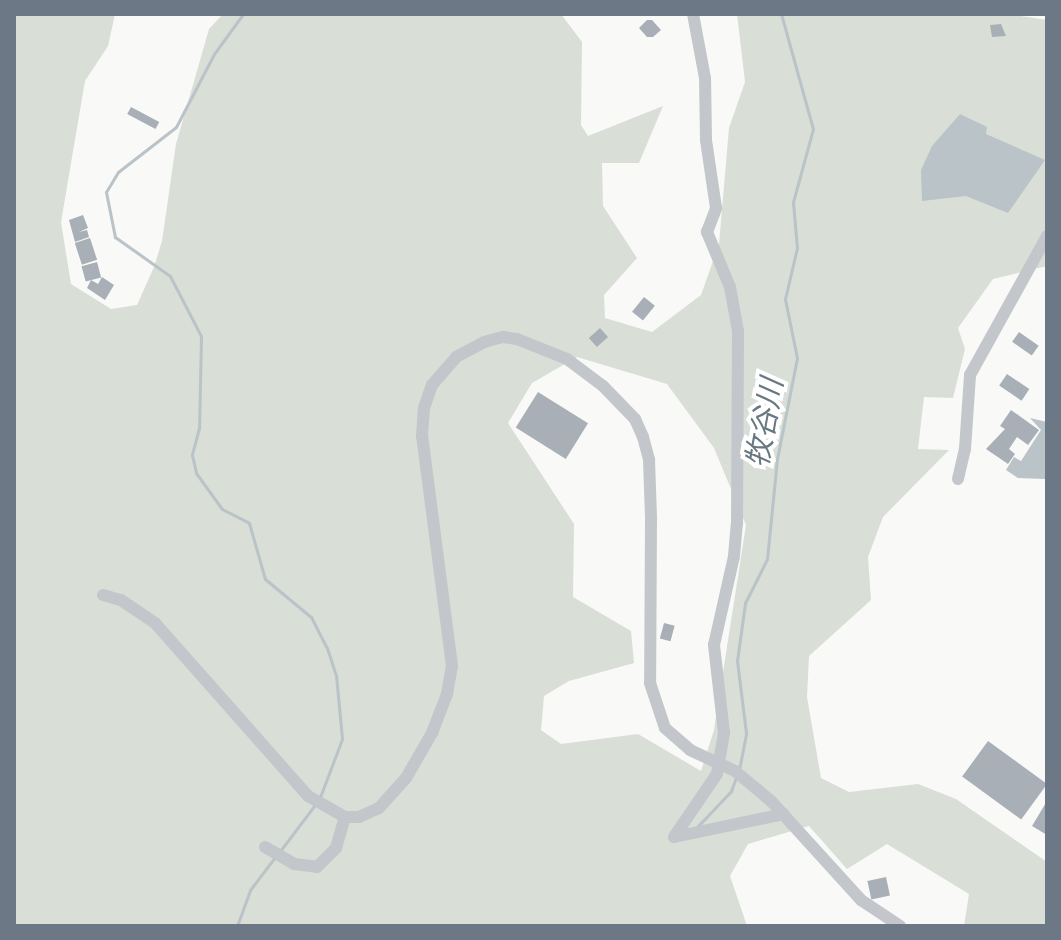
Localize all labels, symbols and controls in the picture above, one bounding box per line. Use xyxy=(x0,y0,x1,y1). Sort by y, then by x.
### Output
water label: 牧谷川 xyxy=(739,376,791,470)

